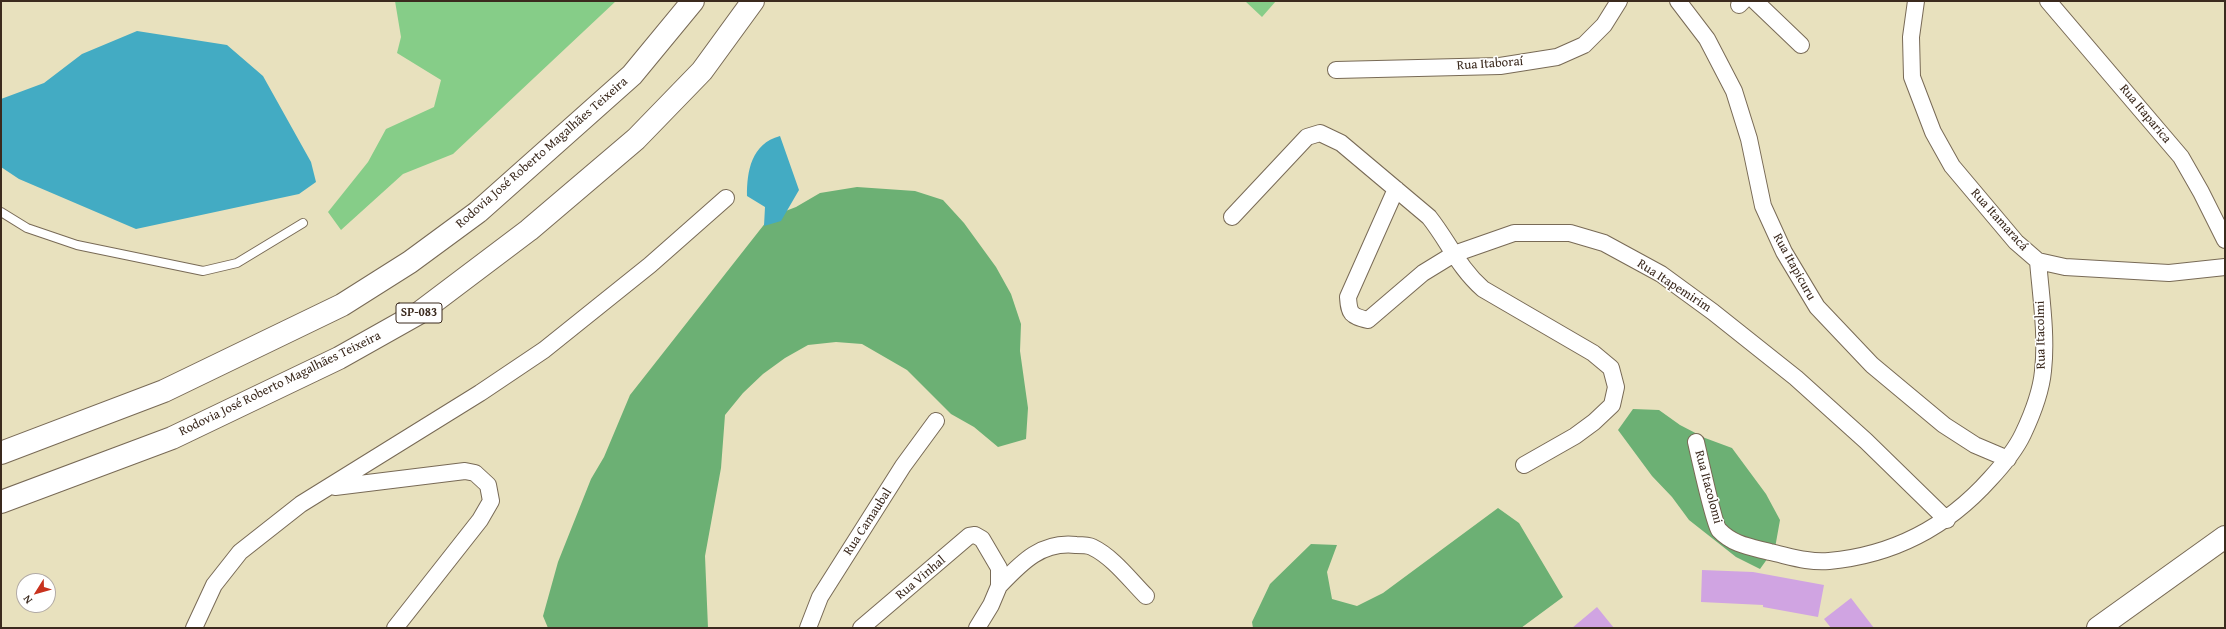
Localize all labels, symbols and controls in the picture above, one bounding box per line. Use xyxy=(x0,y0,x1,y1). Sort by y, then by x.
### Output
street label: Rua Itaboraí xyxy=(1456,54,1524,74)
street label: Rodovia José Roberto Magalhães Teixeira xyxy=(453,74,631,232)
street label: Rua Itaparica xyxy=(2116,81,2174,147)
street label: Rua Itamaracá xyxy=(1967,186,2031,254)
street label: Rua Itapicuru xyxy=(1769,231,1819,303)
street label: Rua Itapemirim xyxy=(1634,256,1714,316)
street label: Rua Itacolmi xyxy=(2033,301,2049,369)
road number: SP-083 xyxy=(396,303,442,323)
street label: Rodovia José Roberto Magalhães Teixeira xyxy=(177,328,383,440)
street label: Rua Itacolomi xyxy=(1691,449,1725,525)
street label: Rua Camaubal xyxy=(840,485,896,559)
street label: Rua Vinhal xyxy=(893,553,949,603)
north arrow xyxy=(16,573,56,613)
text: N xyxy=(19,592,36,607)

